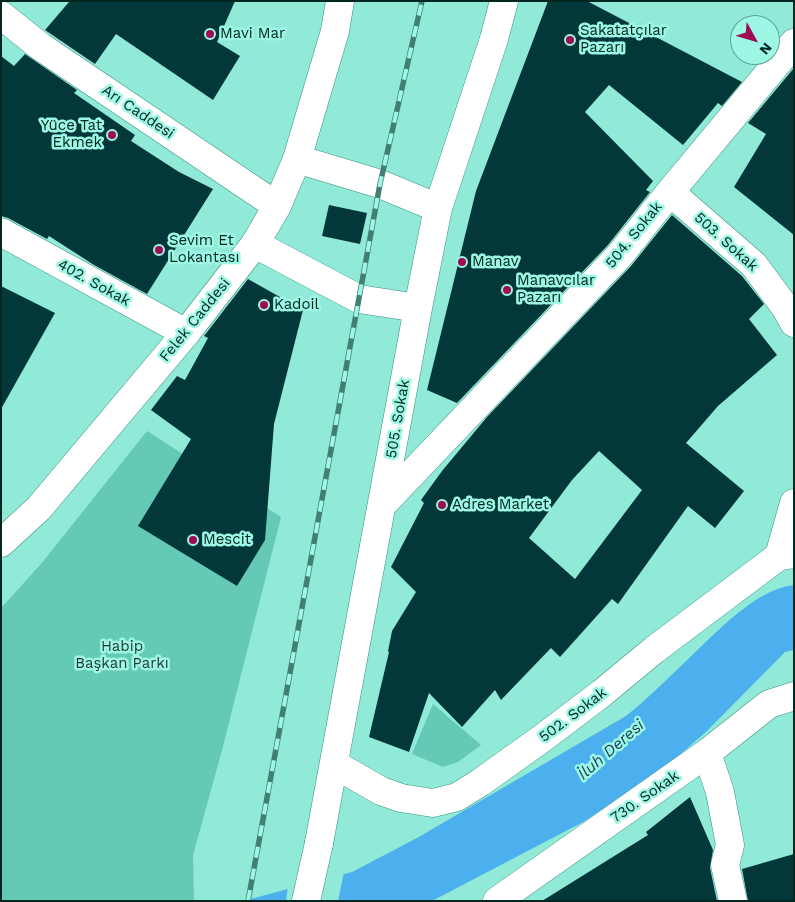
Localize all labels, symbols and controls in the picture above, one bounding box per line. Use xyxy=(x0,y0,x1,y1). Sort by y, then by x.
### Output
north arrow xyxy=(730,15,780,65)
place label: Sakatatçılar Pazarı xyxy=(580,22,667,57)
place label: Mavi Mar xyxy=(220,25,285,43)
marker: Mavi Mar xyxy=(204,28,216,40)
marker: Sakatatçılar Pazarı xyxy=(564,34,576,46)
text: N xyxy=(756,40,775,58)
street label: Arı Caddesi xyxy=(98,81,178,143)
place label: Yüce Tat Ekmek xyxy=(41,117,102,152)
marker: Yüce Tat Ekmek xyxy=(106,129,118,141)
street label: 504. Sokak xyxy=(602,198,666,272)
street label: 503. Sokak xyxy=(690,209,762,275)
place label: Sevim Et Lokantası xyxy=(169,232,239,267)
marker: Sevim Et Lokantası xyxy=(153,244,165,256)
place label: Manav xyxy=(472,253,519,271)
street label: 402. Sokak xyxy=(55,256,133,310)
marker: Manav xyxy=(456,256,468,268)
place label: Manavcılar Pazarı xyxy=(517,272,595,307)
street label: Felek Caddesi xyxy=(156,275,234,365)
marker: Manavcılar Pazarı xyxy=(501,284,513,296)
place label: Kadoil xyxy=(274,296,319,314)
marker: Kadoil xyxy=(258,299,270,311)
street label: 505. Sokak xyxy=(382,378,414,460)
place label: Adres Market xyxy=(452,496,549,514)
marker: Adres Market xyxy=(436,499,448,511)
place label: Mescit xyxy=(203,531,251,549)
marker: Mescit xyxy=(187,534,199,546)
park label: Habip Başkan Parkı xyxy=(75,638,169,673)
street label: 502. Sokak xyxy=(536,684,610,746)
water label: İluh Deresi xyxy=(574,716,648,784)
street label: 730. Sokak xyxy=(607,767,683,827)

